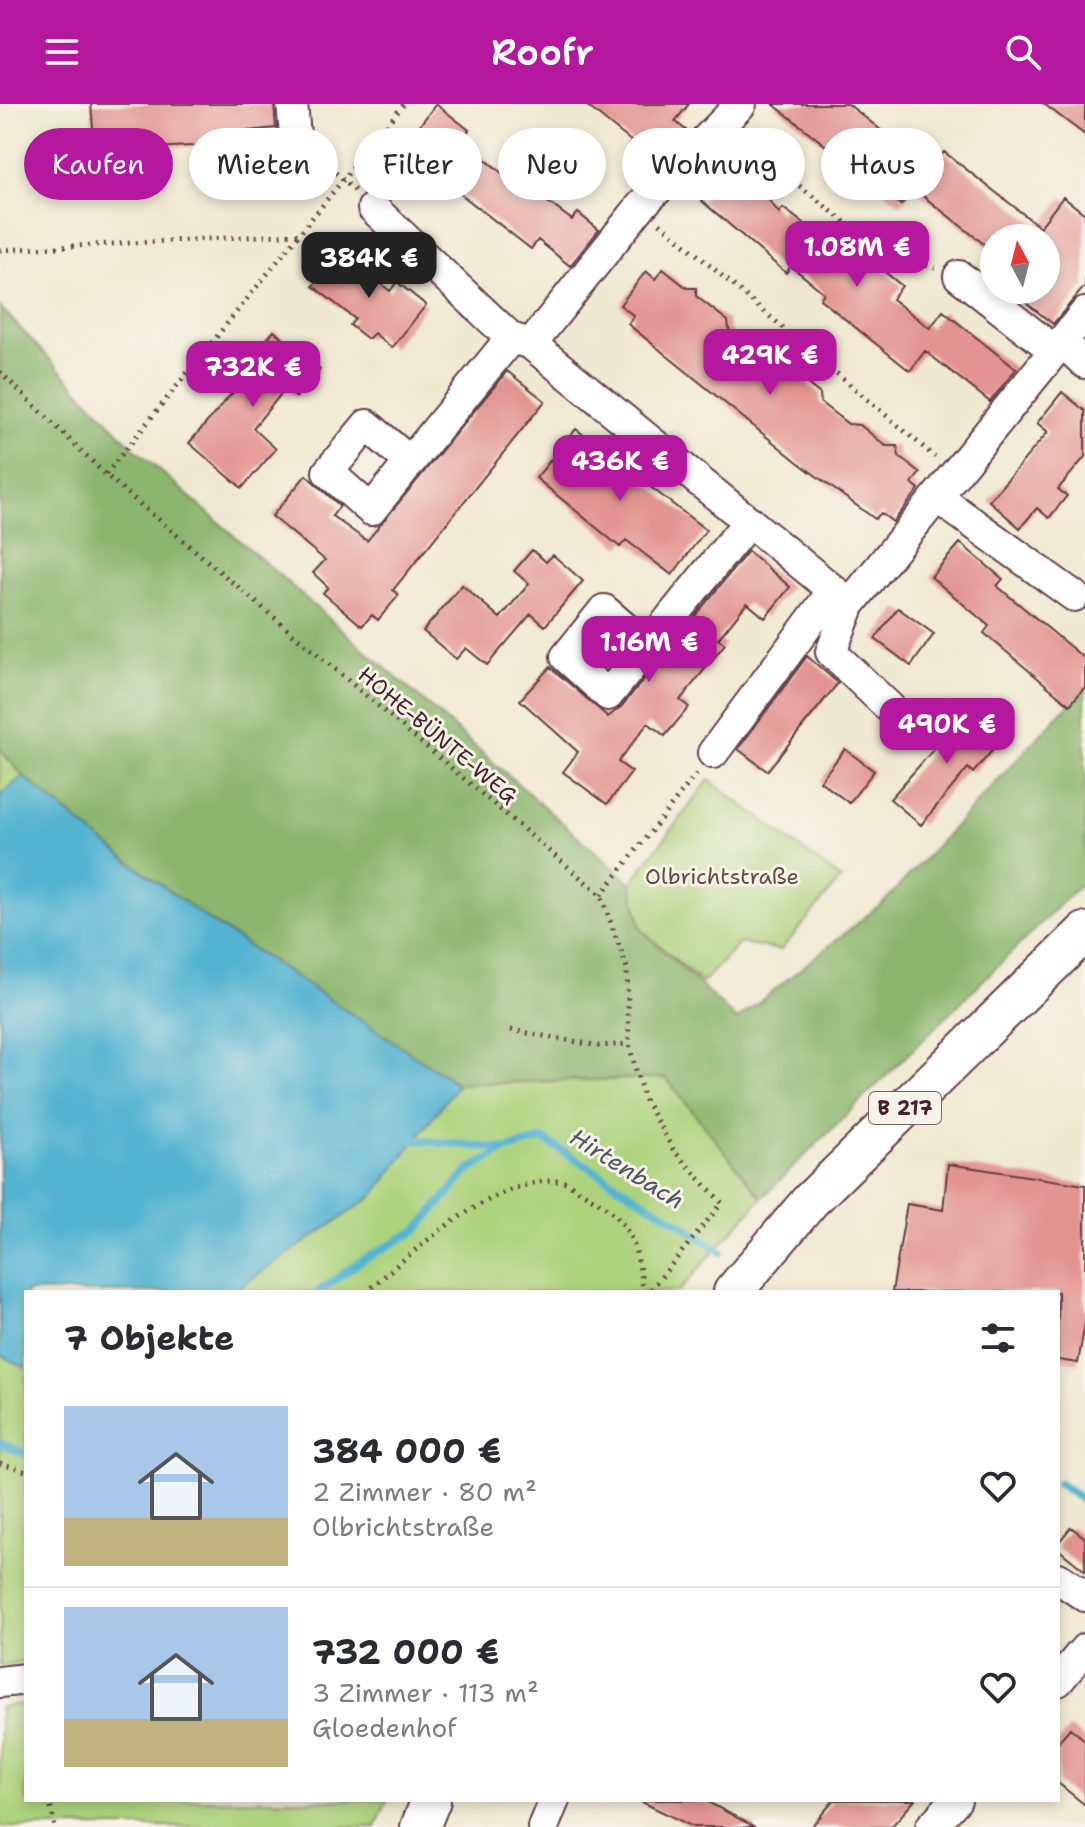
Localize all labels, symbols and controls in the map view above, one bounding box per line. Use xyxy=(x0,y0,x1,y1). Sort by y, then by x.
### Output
text: Roofr xyxy=(491,28,594,77)
icon: menu xyxy=(40,30,84,74)
icon: search xyxy=(1001,30,1045,74)
chip: Kaufen xyxy=(24,128,173,200)
chip: Mieten xyxy=(189,128,338,200)
chip: Filter xyxy=(354,128,482,200)
chip: Neu xyxy=(498,128,606,200)
chip: Wohnung xyxy=(622,128,805,200)
chip: Haus xyxy=(821,128,944,200)
pin: 1.08M € xyxy=(783,221,931,289)
north arrow xyxy=(980,224,1060,304)
map controls xyxy=(980,224,1060,304)
text: 1.08M € xyxy=(803,229,911,264)
pin: 384K € xyxy=(304,232,434,300)
text: 384K € xyxy=(319,240,419,275)
pin: 429K € xyxy=(705,329,835,397)
text: 429K € xyxy=(722,337,818,372)
pin: 732K € xyxy=(188,341,318,409)
text: 732K € xyxy=(204,349,302,384)
pin: 436K € xyxy=(555,435,685,503)
text: 436K € xyxy=(571,443,669,478)
pin: 1.16M € xyxy=(575,616,723,684)
text: 1.16M € xyxy=(600,624,698,659)
street label: HOHE-BÜNTE-WEG xyxy=(352,660,524,811)
pin: 490K € xyxy=(882,698,1012,766)
text: 490K € xyxy=(898,706,996,741)
park label: Olbrichtstraße xyxy=(645,862,799,891)
road number: B 217 xyxy=(869,1092,941,1124)
water label: Hirtenbach xyxy=(564,1121,690,1217)
text: 7 Objekte xyxy=(64,1315,235,1361)
icon: filters xyxy=(976,1316,1020,1360)
text: 384 000 € xyxy=(312,1428,501,1474)
icon: home xyxy=(128,1438,224,1534)
icon: heart xyxy=(976,1464,1020,1508)
text: 2 Zimmer · 80 m² xyxy=(312,1474,537,1509)
text: Olbrichtstraße xyxy=(312,1509,494,1544)
text: 732 000 € xyxy=(312,1629,499,1675)
icon: home xyxy=(128,1639,224,1735)
icon: heart xyxy=(976,1665,1020,1709)
text: 3 Zimmer · 113 m² xyxy=(312,1675,539,1710)
text: Gloedenhof xyxy=(312,1710,457,1745)

